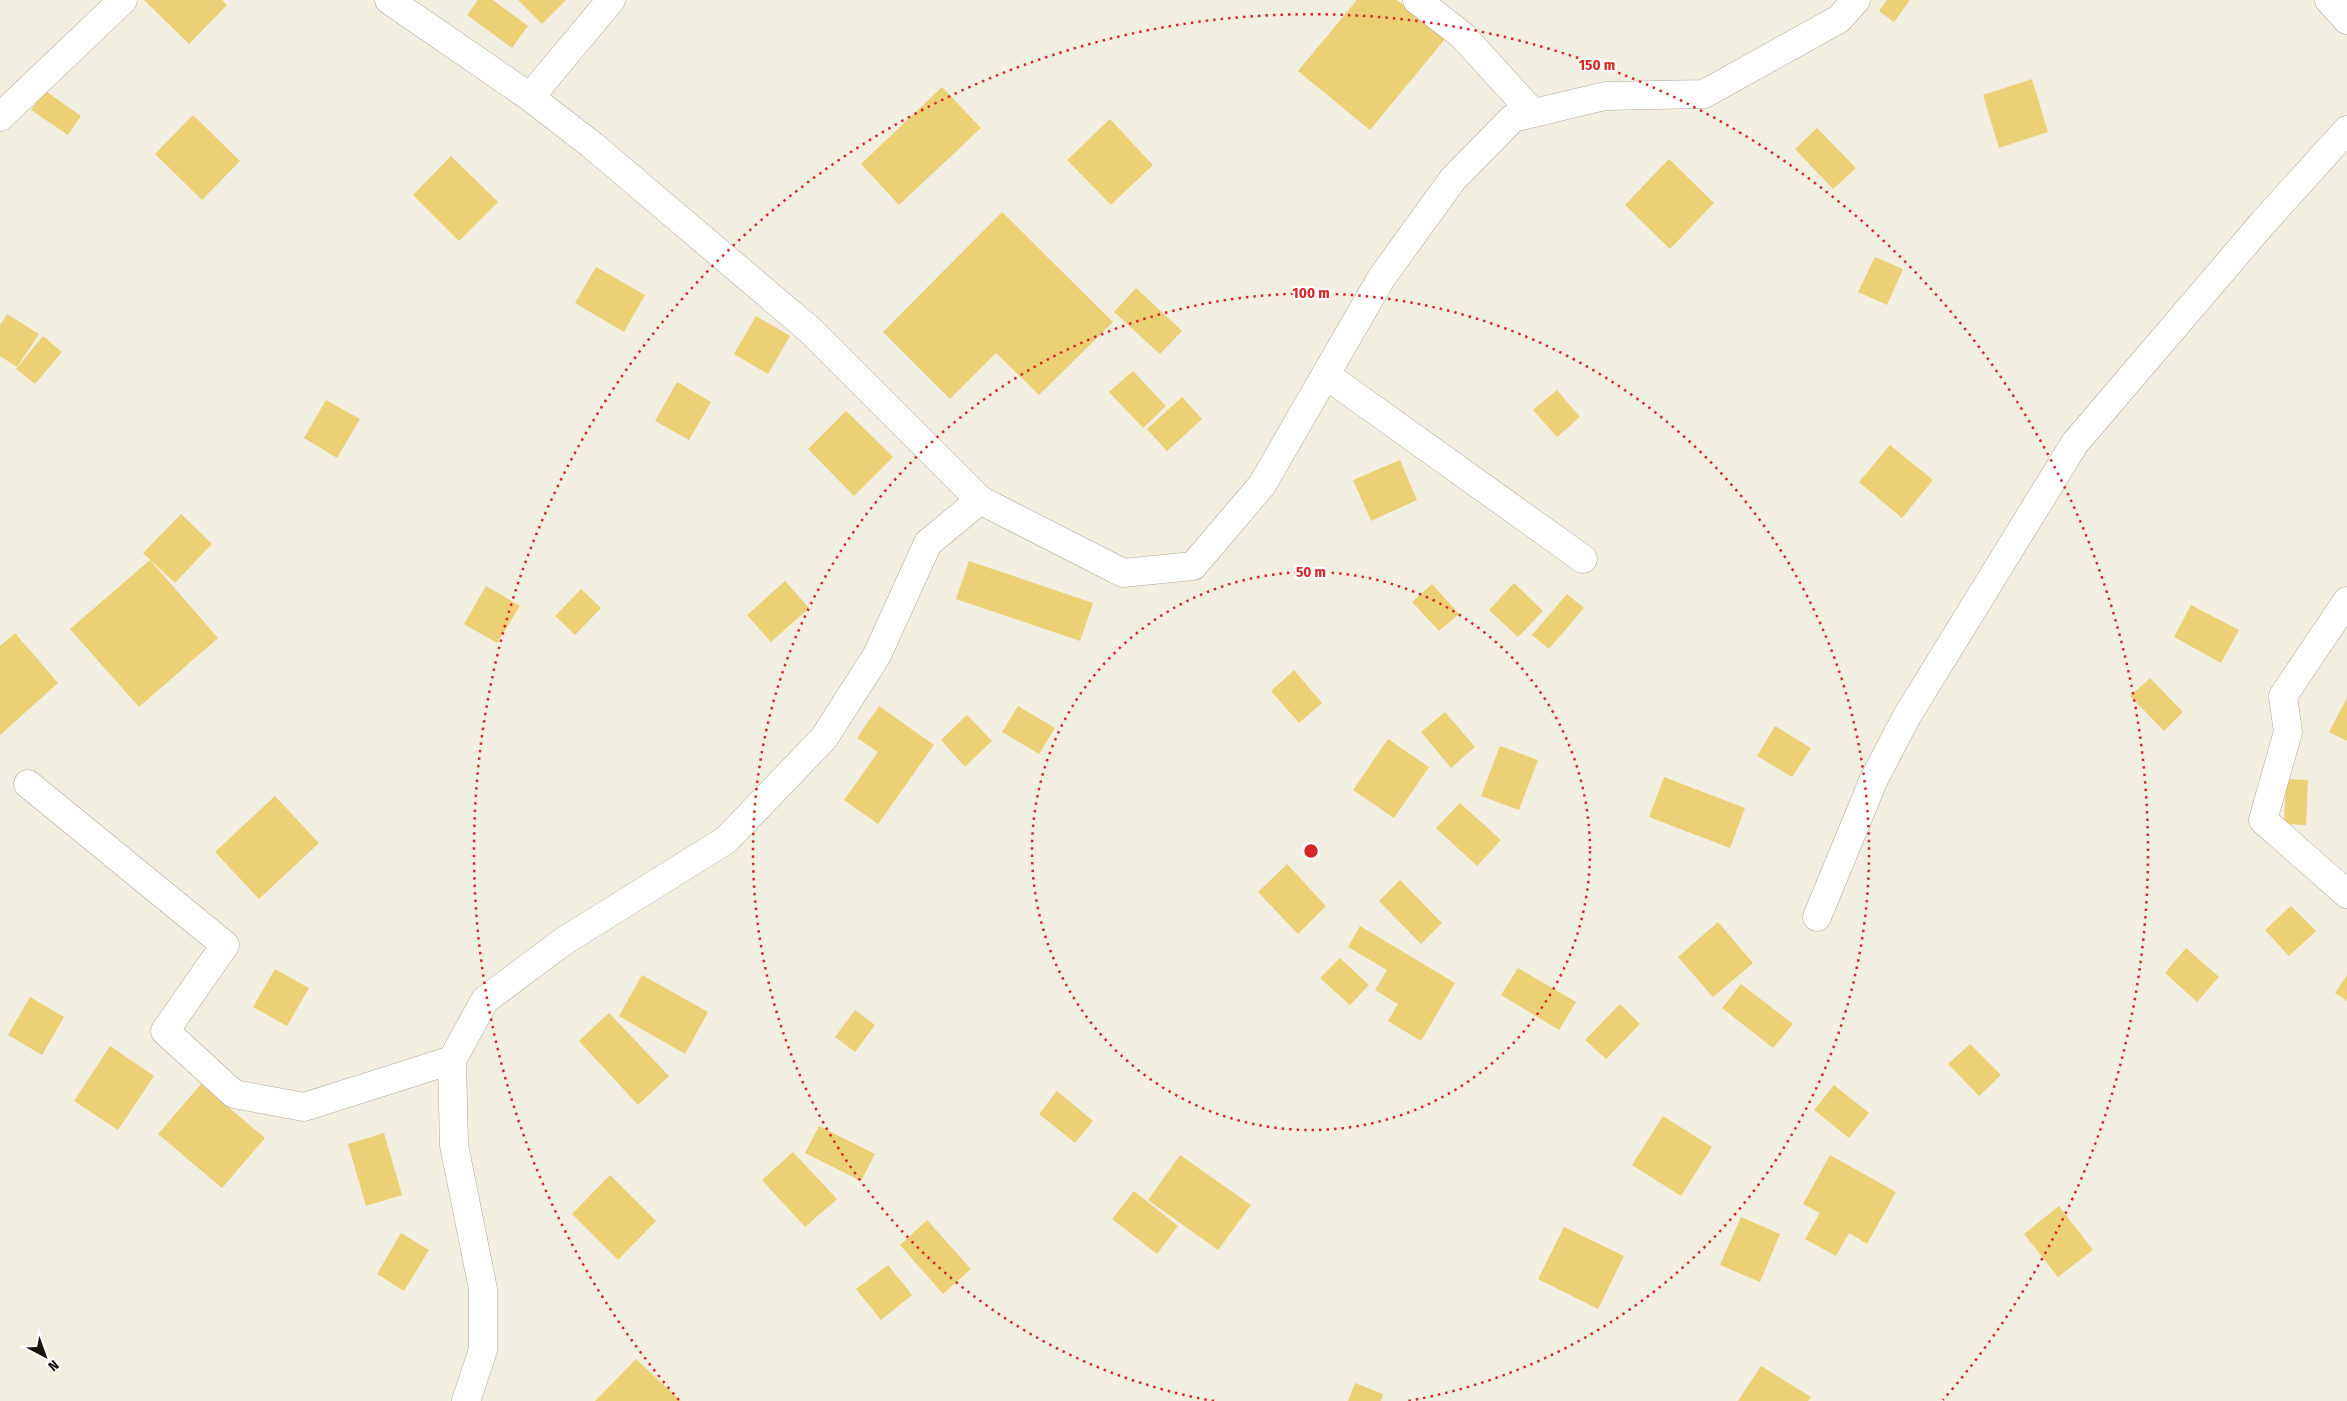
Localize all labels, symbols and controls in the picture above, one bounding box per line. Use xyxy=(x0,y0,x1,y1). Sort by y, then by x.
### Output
text: 150 m xyxy=(1579,56,1615,74)
text: 100 m xyxy=(1292,284,1330,302)
text: 50 m xyxy=(1296,563,1326,581)
centre of rings xyxy=(1302,842,1320,860)
north arrow xyxy=(20,1331,70,1381)
text: N xyxy=(44,1356,62,1375)

